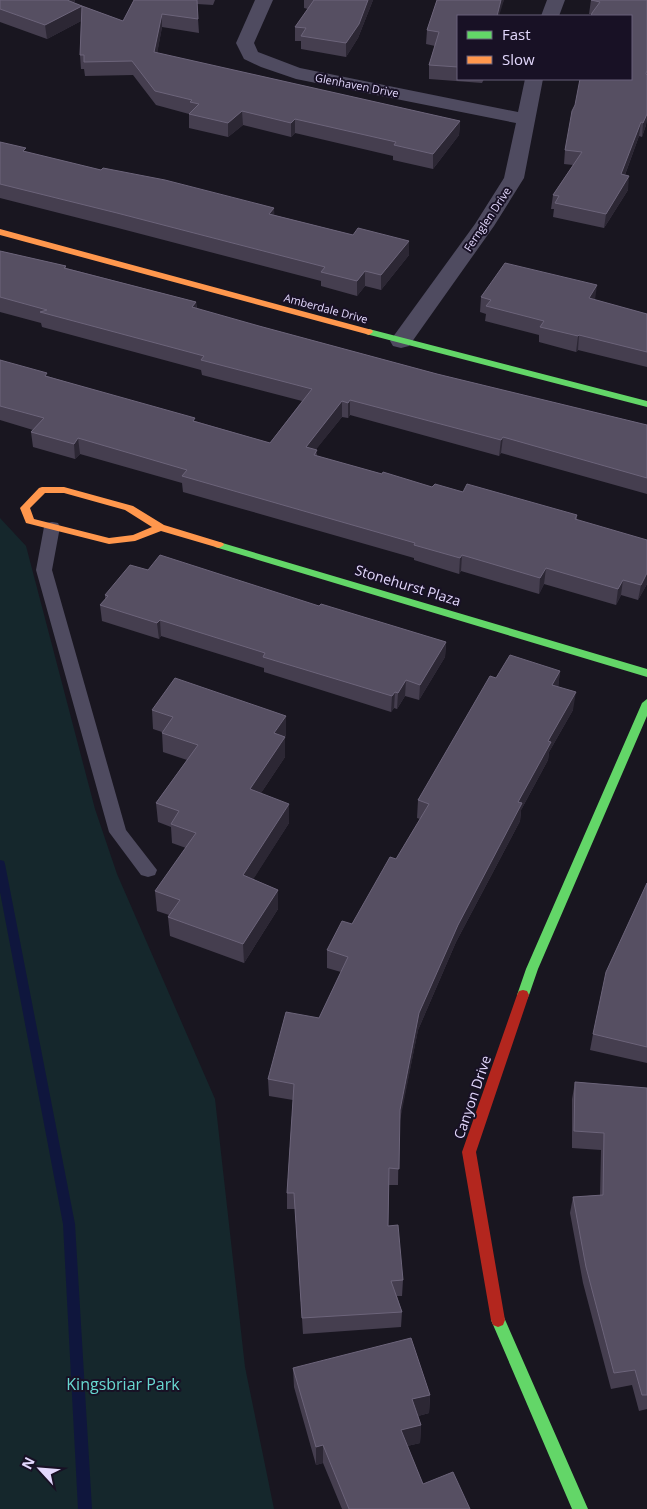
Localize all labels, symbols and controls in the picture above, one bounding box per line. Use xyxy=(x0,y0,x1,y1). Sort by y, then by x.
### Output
legend xyxy=(457,15,632,80)
text: Fast xyxy=(502,24,531,44)
text: Slow xyxy=(502,49,535,69)
street label: Glenhaven Drive xyxy=(314,70,400,100)
street label: Fernglen Drive xyxy=(460,184,514,254)
street label: Amberdale Drive xyxy=(282,290,370,326)
street label: Stonehurst Plaza xyxy=(353,560,463,610)
street label: Canyon Drive xyxy=(449,1053,495,1141)
park label: Kingsbriar Park xyxy=(66,1373,180,1395)
north arrow xyxy=(15,1444,65,1494)
text: N xyxy=(17,1454,39,1472)

